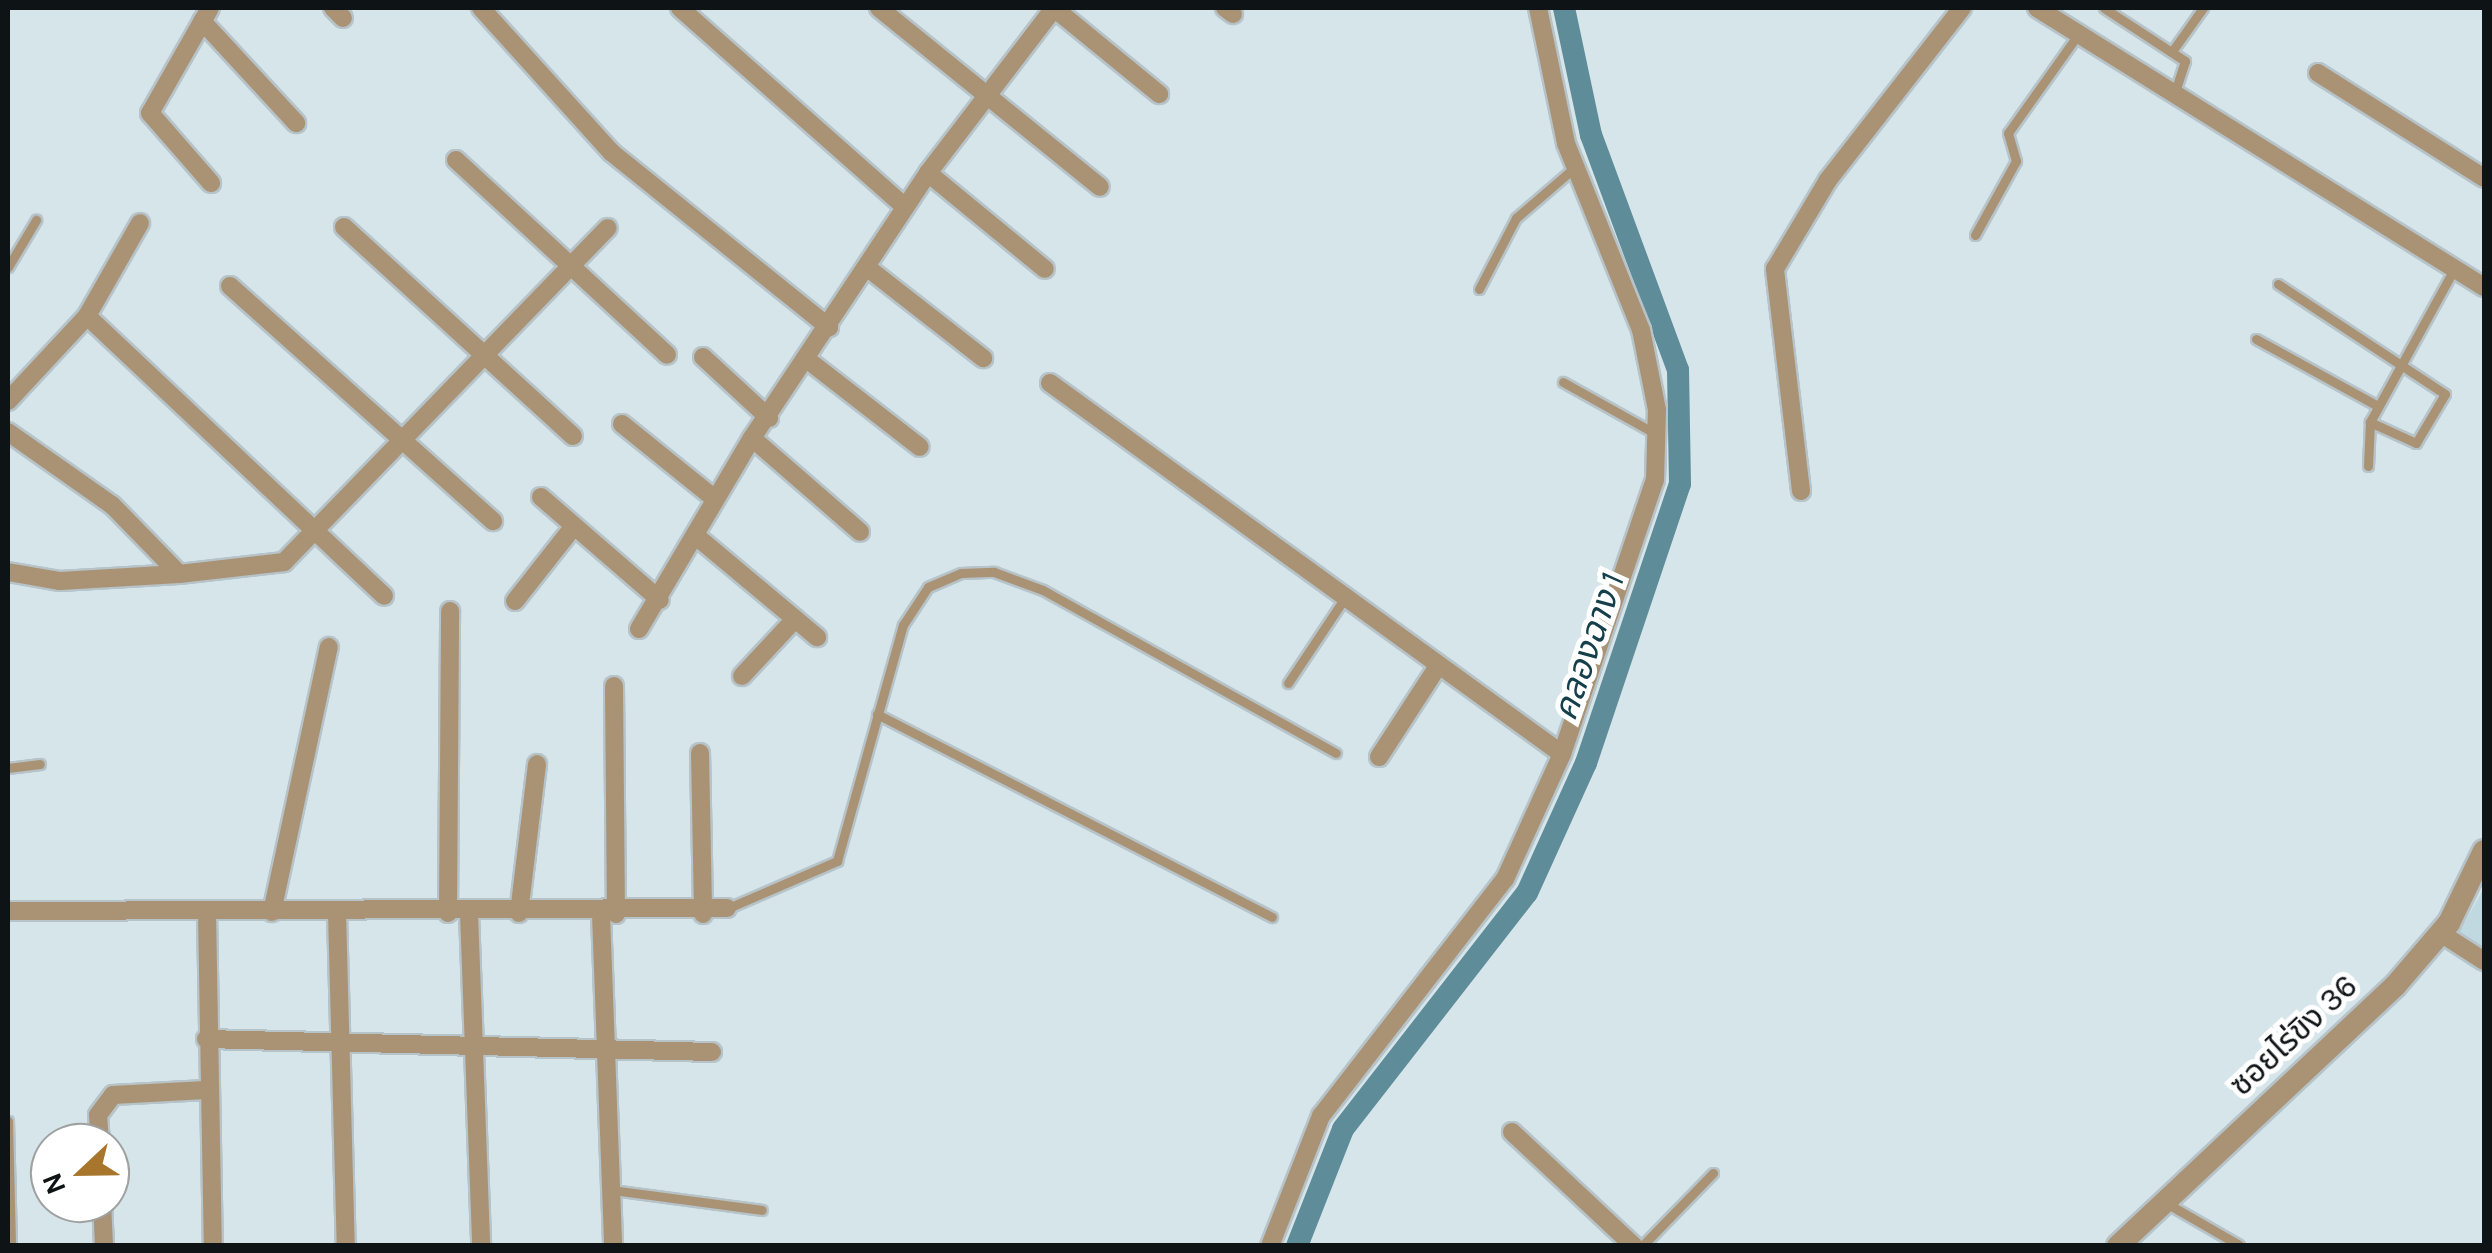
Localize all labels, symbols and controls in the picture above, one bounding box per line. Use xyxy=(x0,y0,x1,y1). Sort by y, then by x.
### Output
water label: คลองฉาง 1 xyxy=(1544,568,1634,726)
street label: ซอยไร่ขิง 36 xyxy=(2223,968,2365,1104)
north arrow xyxy=(30,1123,130,1223)
text: N xyxy=(35,1168,73,1199)

